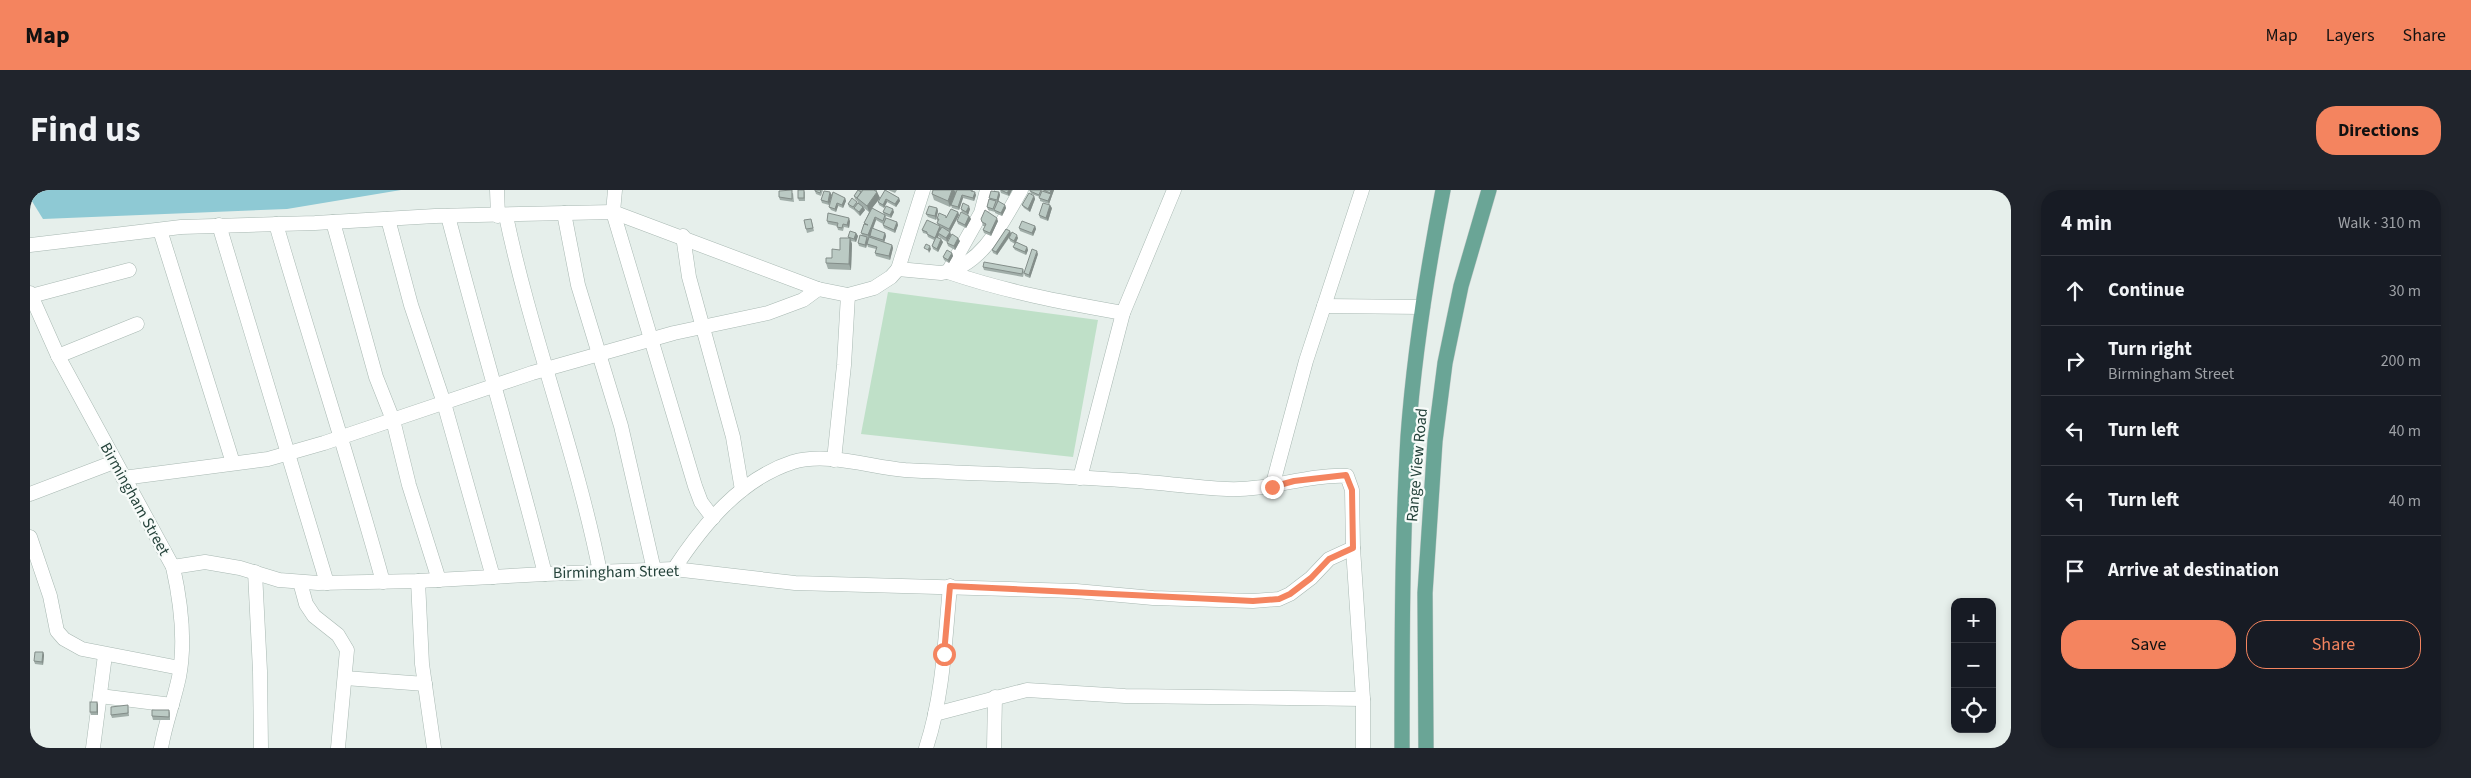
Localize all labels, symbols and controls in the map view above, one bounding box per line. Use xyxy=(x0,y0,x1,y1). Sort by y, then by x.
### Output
text: Map xyxy=(25,18,70,53)
text: Map xyxy=(2266,23,2298,48)
text: Layers xyxy=(2326,23,2375,48)
text: Share xyxy=(2403,23,2446,48)
text: Find us xyxy=(30,105,140,155)
button: Directions xyxy=(2316,106,2441,155)
text: 4 min xyxy=(2061,208,2112,238)
text: Walk · 310 m xyxy=(2338,212,2421,234)
icon: ahead xyxy=(2061,277,2089,305)
text: Continue xyxy=(2108,277,2185,304)
text: 30 m xyxy=(2389,280,2421,302)
text: Turn right xyxy=(2108,336,2192,363)
icon: right xyxy=(2061,347,2089,375)
text: 200 m xyxy=(2381,350,2421,372)
text: Birmingham Street xyxy=(2108,363,2234,385)
street label: Range View Road xyxy=(1401,407,1433,523)
icon: left xyxy=(2061,417,2089,445)
text: Turn left xyxy=(2108,417,2179,444)
text: 40 m xyxy=(2389,420,2421,442)
street label: Birmingham Street xyxy=(95,438,176,560)
route end xyxy=(1261,476,1284,499)
icon: left xyxy=(2061,487,2089,515)
text: Turn left xyxy=(2108,487,2179,514)
text: 40 m xyxy=(2389,490,2421,512)
icon: arrive xyxy=(2061,557,2089,585)
text: Arrive at destination xyxy=(2108,557,2279,584)
street label: Birmingham Street xyxy=(553,560,680,584)
map controls xyxy=(1951,598,1996,733)
button: + xyxy=(1951,598,1996,643)
button: Save xyxy=(2061,620,2236,669)
button: Share xyxy=(2246,620,2421,669)
route start xyxy=(933,643,956,666)
button: − xyxy=(1951,643,1996,688)
button: locate xyxy=(1951,688,1996,733)

